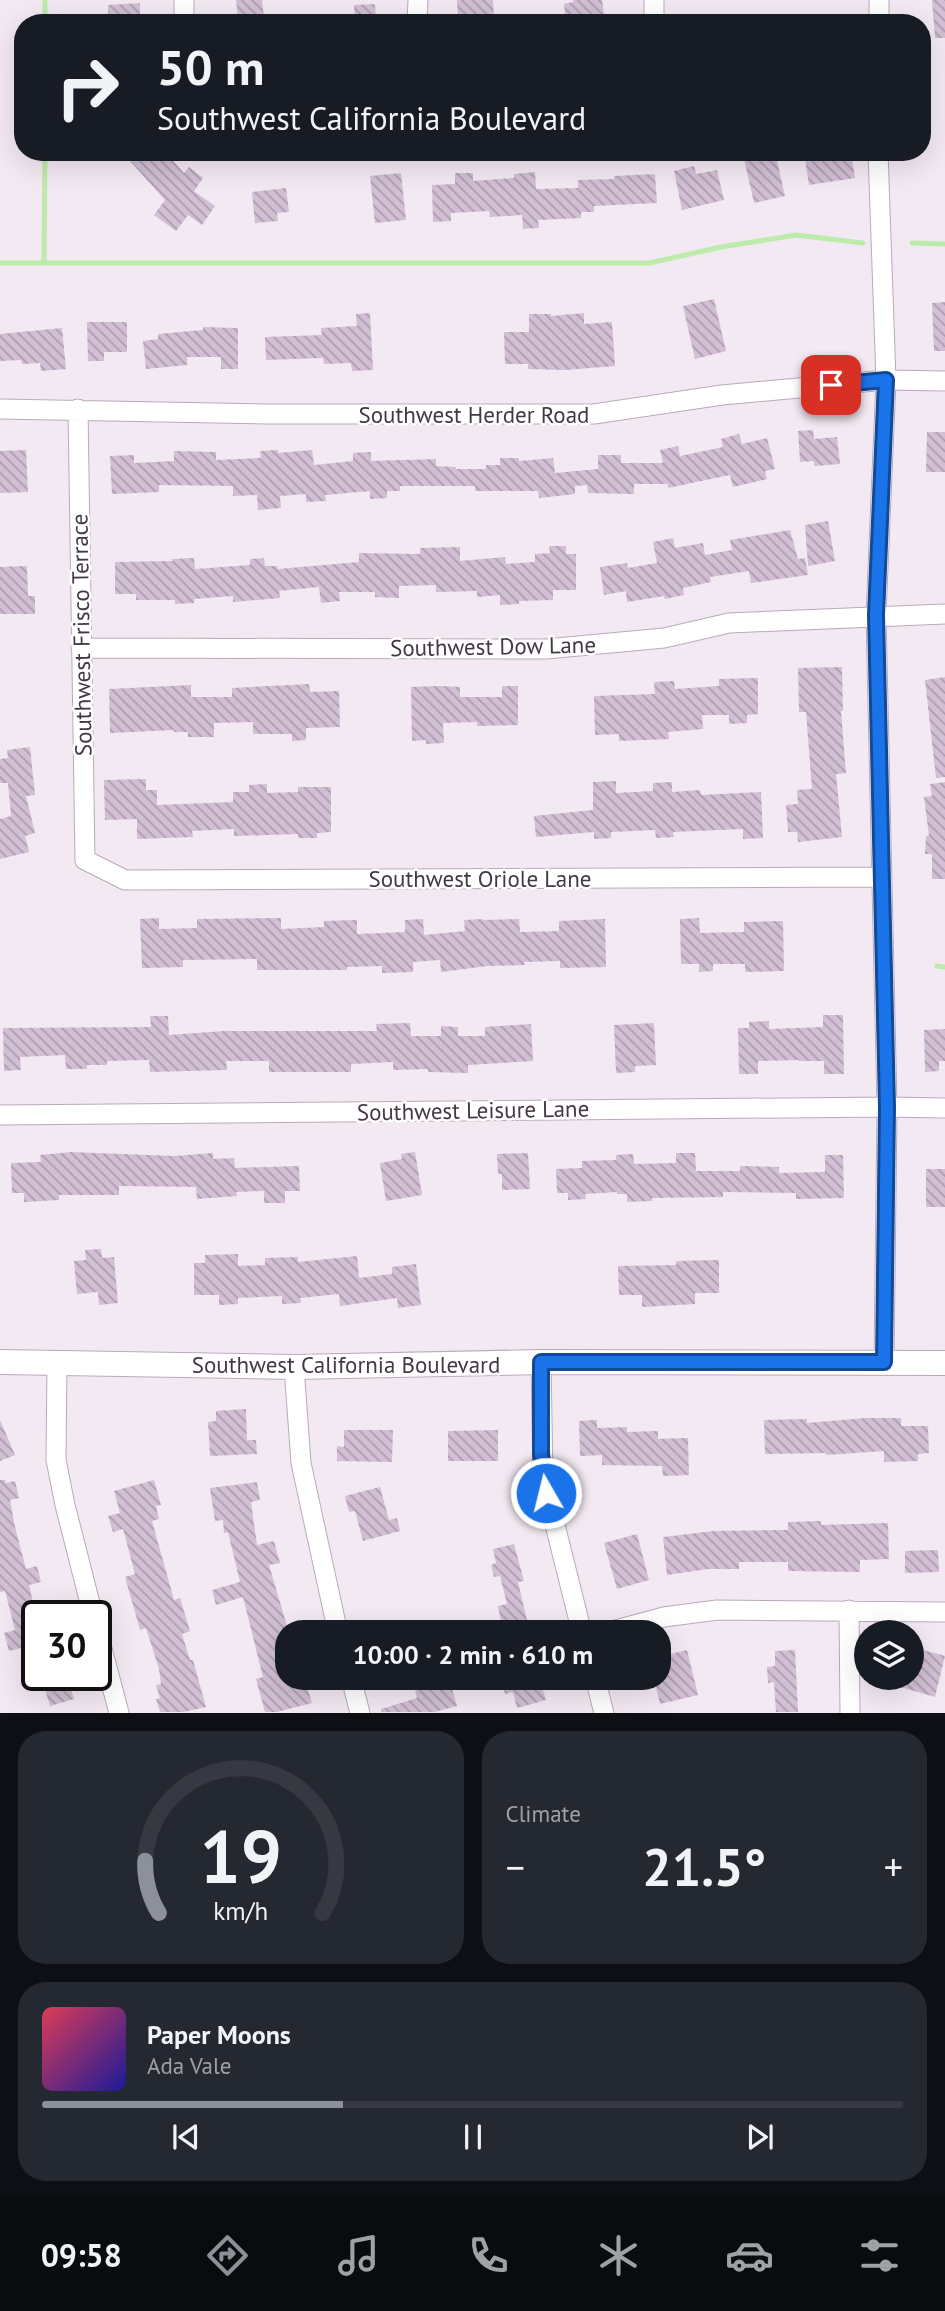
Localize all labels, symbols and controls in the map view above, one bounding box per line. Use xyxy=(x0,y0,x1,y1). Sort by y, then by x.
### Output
text: 50 m xyxy=(157,35,264,99)
icon: right xyxy=(42,42,133,133)
text: Southwest California Boulevard xyxy=(157,97,586,139)
pin xyxy=(801,355,861,415)
icon: arrive xyxy=(812,366,850,404)
street label: Southwest Herder Road xyxy=(359,400,589,429)
street label: Southwest Frisco Terrace xyxy=(64,514,98,756)
street label: Southwest Dow Lane xyxy=(390,630,596,662)
street label: Southwest Oriole Lane xyxy=(369,864,591,893)
street label: Southwest Leisure Lane xyxy=(357,1093,589,1127)
street label: Southwest California Boulevard xyxy=(192,1350,500,1379)
position arrow xyxy=(509,1456,583,1530)
speed limit sign: 30 xyxy=(21,1600,112,1691)
map controls xyxy=(854,1620,924,1690)
button: layers xyxy=(854,1620,924,1690)
text: 10:00 · 2 min · 610 m xyxy=(353,1638,593,1671)
text: Climate xyxy=(506,1799,581,1828)
text: 19 xyxy=(199,1810,282,1904)
text: 21.5° xyxy=(642,1833,766,1900)
text: − xyxy=(506,1842,525,1891)
text: + xyxy=(884,1842,903,1891)
text: km/h xyxy=(213,1895,268,1927)
text: Paper Moons xyxy=(147,2018,291,2051)
text: Ada Vale xyxy=(147,2051,231,2080)
icon: previous xyxy=(167,2118,205,2156)
icon: pause xyxy=(454,2118,492,2156)
icon: next xyxy=(741,2118,779,2156)
icon: directions xyxy=(203,2231,252,2280)
icon: music xyxy=(334,2231,383,2280)
icon: phone xyxy=(464,2231,513,2280)
icon: climate xyxy=(594,2231,643,2280)
icon: car xyxy=(725,2231,774,2280)
icon: filters xyxy=(855,2231,904,2280)
text: 09:58 xyxy=(41,2234,122,2276)

